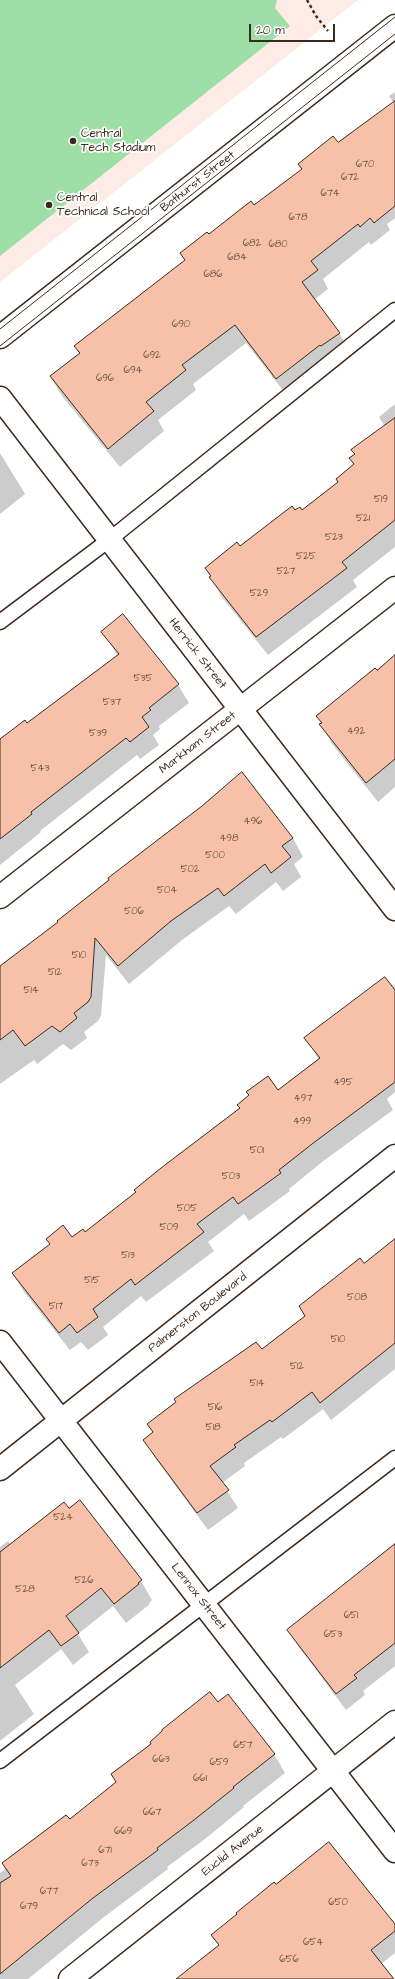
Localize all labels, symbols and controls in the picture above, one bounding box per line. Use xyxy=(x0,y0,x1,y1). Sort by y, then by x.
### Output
scale bar xyxy=(251,16,337,42)
text: 20 m xyxy=(256,22,285,39)
place label: Central Tech Stadium xyxy=(81,127,155,155)
marker: Central Tech Stadium xyxy=(68,136,78,146)
street label: Bathurst Street xyxy=(158,148,238,216)
house number: 670 xyxy=(356,159,374,171)
house number: 672 xyxy=(341,172,359,184)
house number: 674 xyxy=(320,188,340,200)
place label: Central Technical School xyxy=(57,191,149,219)
marker: Central Technical School xyxy=(44,200,54,210)
house number: 678 xyxy=(289,212,307,224)
house number: 682 xyxy=(243,238,261,250)
house number: 680 xyxy=(268,239,288,251)
house number: 684 xyxy=(227,252,247,264)
house number: 686 xyxy=(203,269,223,281)
house number: 690 xyxy=(172,319,190,331)
house number: 692 xyxy=(143,350,161,362)
house number: 694 xyxy=(124,365,142,377)
house number: 696 xyxy=(96,373,114,385)
house number: 519 xyxy=(374,494,388,506)
house number: 521 xyxy=(356,513,370,525)
house number: 523 xyxy=(325,532,343,544)
house number: 525 xyxy=(296,551,316,563)
house number: 527 xyxy=(277,566,295,578)
house number: 529 xyxy=(250,588,268,600)
street label: Herrick Street xyxy=(165,616,229,692)
house number: 535 xyxy=(133,673,153,685)
house number: 537 xyxy=(103,697,121,709)
street label: Markham Street xyxy=(157,709,239,777)
house number: 492 xyxy=(347,726,365,738)
house number: 539 xyxy=(89,728,107,740)
house number: 543 xyxy=(31,763,49,775)
house number: 496 xyxy=(244,816,262,828)
house number: 498 xyxy=(220,833,238,845)
house number: 500 xyxy=(205,850,225,862)
house number: 502 xyxy=(180,864,200,876)
house number: 504 xyxy=(157,885,177,897)
house number: 506 xyxy=(124,906,144,918)
house number: 510 xyxy=(72,950,86,962)
house number: 512 xyxy=(48,967,62,979)
house number: 514 xyxy=(23,985,39,997)
house number: 495 xyxy=(333,1077,353,1089)
house number: 497 xyxy=(294,1093,312,1105)
house number: 499 xyxy=(293,1116,311,1128)
house number: 501 xyxy=(250,1145,264,1157)
house number: 503 xyxy=(222,1171,240,1183)
house number: 505 xyxy=(177,1203,197,1215)
house number: 509 xyxy=(159,1222,179,1234)
house number: 513 xyxy=(121,1250,135,1262)
street label: Palmerston Boulevard xyxy=(146,1270,250,1356)
house number: 515 xyxy=(84,1275,100,1287)
house number: 508 xyxy=(347,1292,367,1304)
house number: 517 xyxy=(49,1301,63,1313)
house number: 510 xyxy=(331,1334,345,1346)
house number: 512 xyxy=(290,1361,304,1373)
house number: 514 xyxy=(249,1378,265,1390)
house number: 516 xyxy=(208,1402,222,1414)
house number: 518 xyxy=(206,1422,220,1434)
house number: 524 xyxy=(53,1512,73,1524)
street label: Lennox Street xyxy=(167,1561,229,1633)
house number: 526 xyxy=(74,1575,94,1587)
house number: 528 xyxy=(15,1584,35,1596)
house number: 651 xyxy=(344,1610,358,1622)
house number: 653 xyxy=(324,1629,342,1641)
house number: 657 xyxy=(233,1740,253,1752)
house number: 663 xyxy=(152,1754,170,1766)
house number: 659 xyxy=(209,1757,229,1769)
house number: 661 xyxy=(193,1773,207,1785)
house number: 667 xyxy=(143,1807,161,1819)
street label: Euclid Avenue xyxy=(199,1822,267,1880)
house number: 669 xyxy=(114,1826,132,1838)
house number: 671 xyxy=(98,1845,112,1857)
house number: 673 xyxy=(81,1858,99,1870)
house number: 677 xyxy=(40,1886,58,1898)
house number: 650 xyxy=(328,1897,348,1909)
house number: 679 xyxy=(20,1901,38,1913)
house number: 654 xyxy=(303,1937,323,1949)
house number: 656 xyxy=(279,1954,299,1966)

